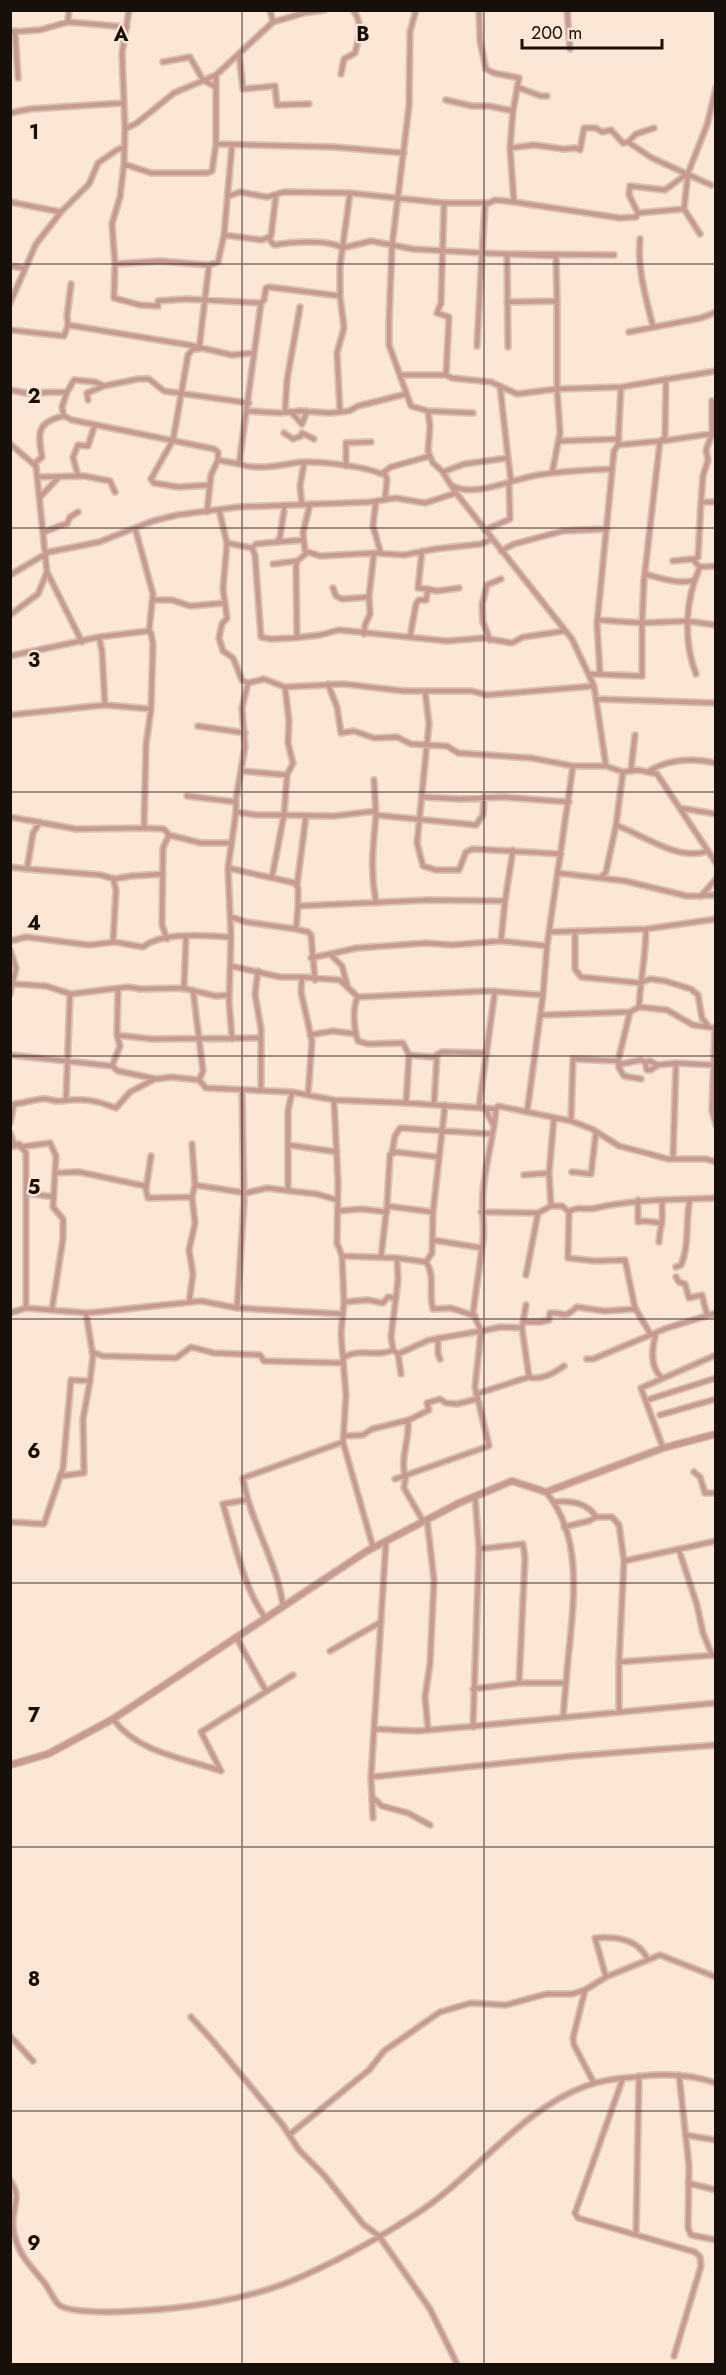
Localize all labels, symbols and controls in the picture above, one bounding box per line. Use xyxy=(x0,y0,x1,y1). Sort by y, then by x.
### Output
scale bar xyxy=(522,12,662,50)
text: A xyxy=(113,20,129,49)
text: B xyxy=(356,20,370,49)
text: 200 m xyxy=(531,20,582,46)
text: 1 xyxy=(29,118,39,147)
text: 2 xyxy=(27,382,41,411)
text: 3 xyxy=(28,646,40,675)
text: 4 xyxy=(27,909,41,938)
text: 5 xyxy=(28,1173,41,1202)
text: 6 xyxy=(27,1437,41,1466)
text: 7 xyxy=(28,1701,41,1730)
text: 8 xyxy=(28,1965,40,1994)
text: 9 xyxy=(27,2229,41,2258)

